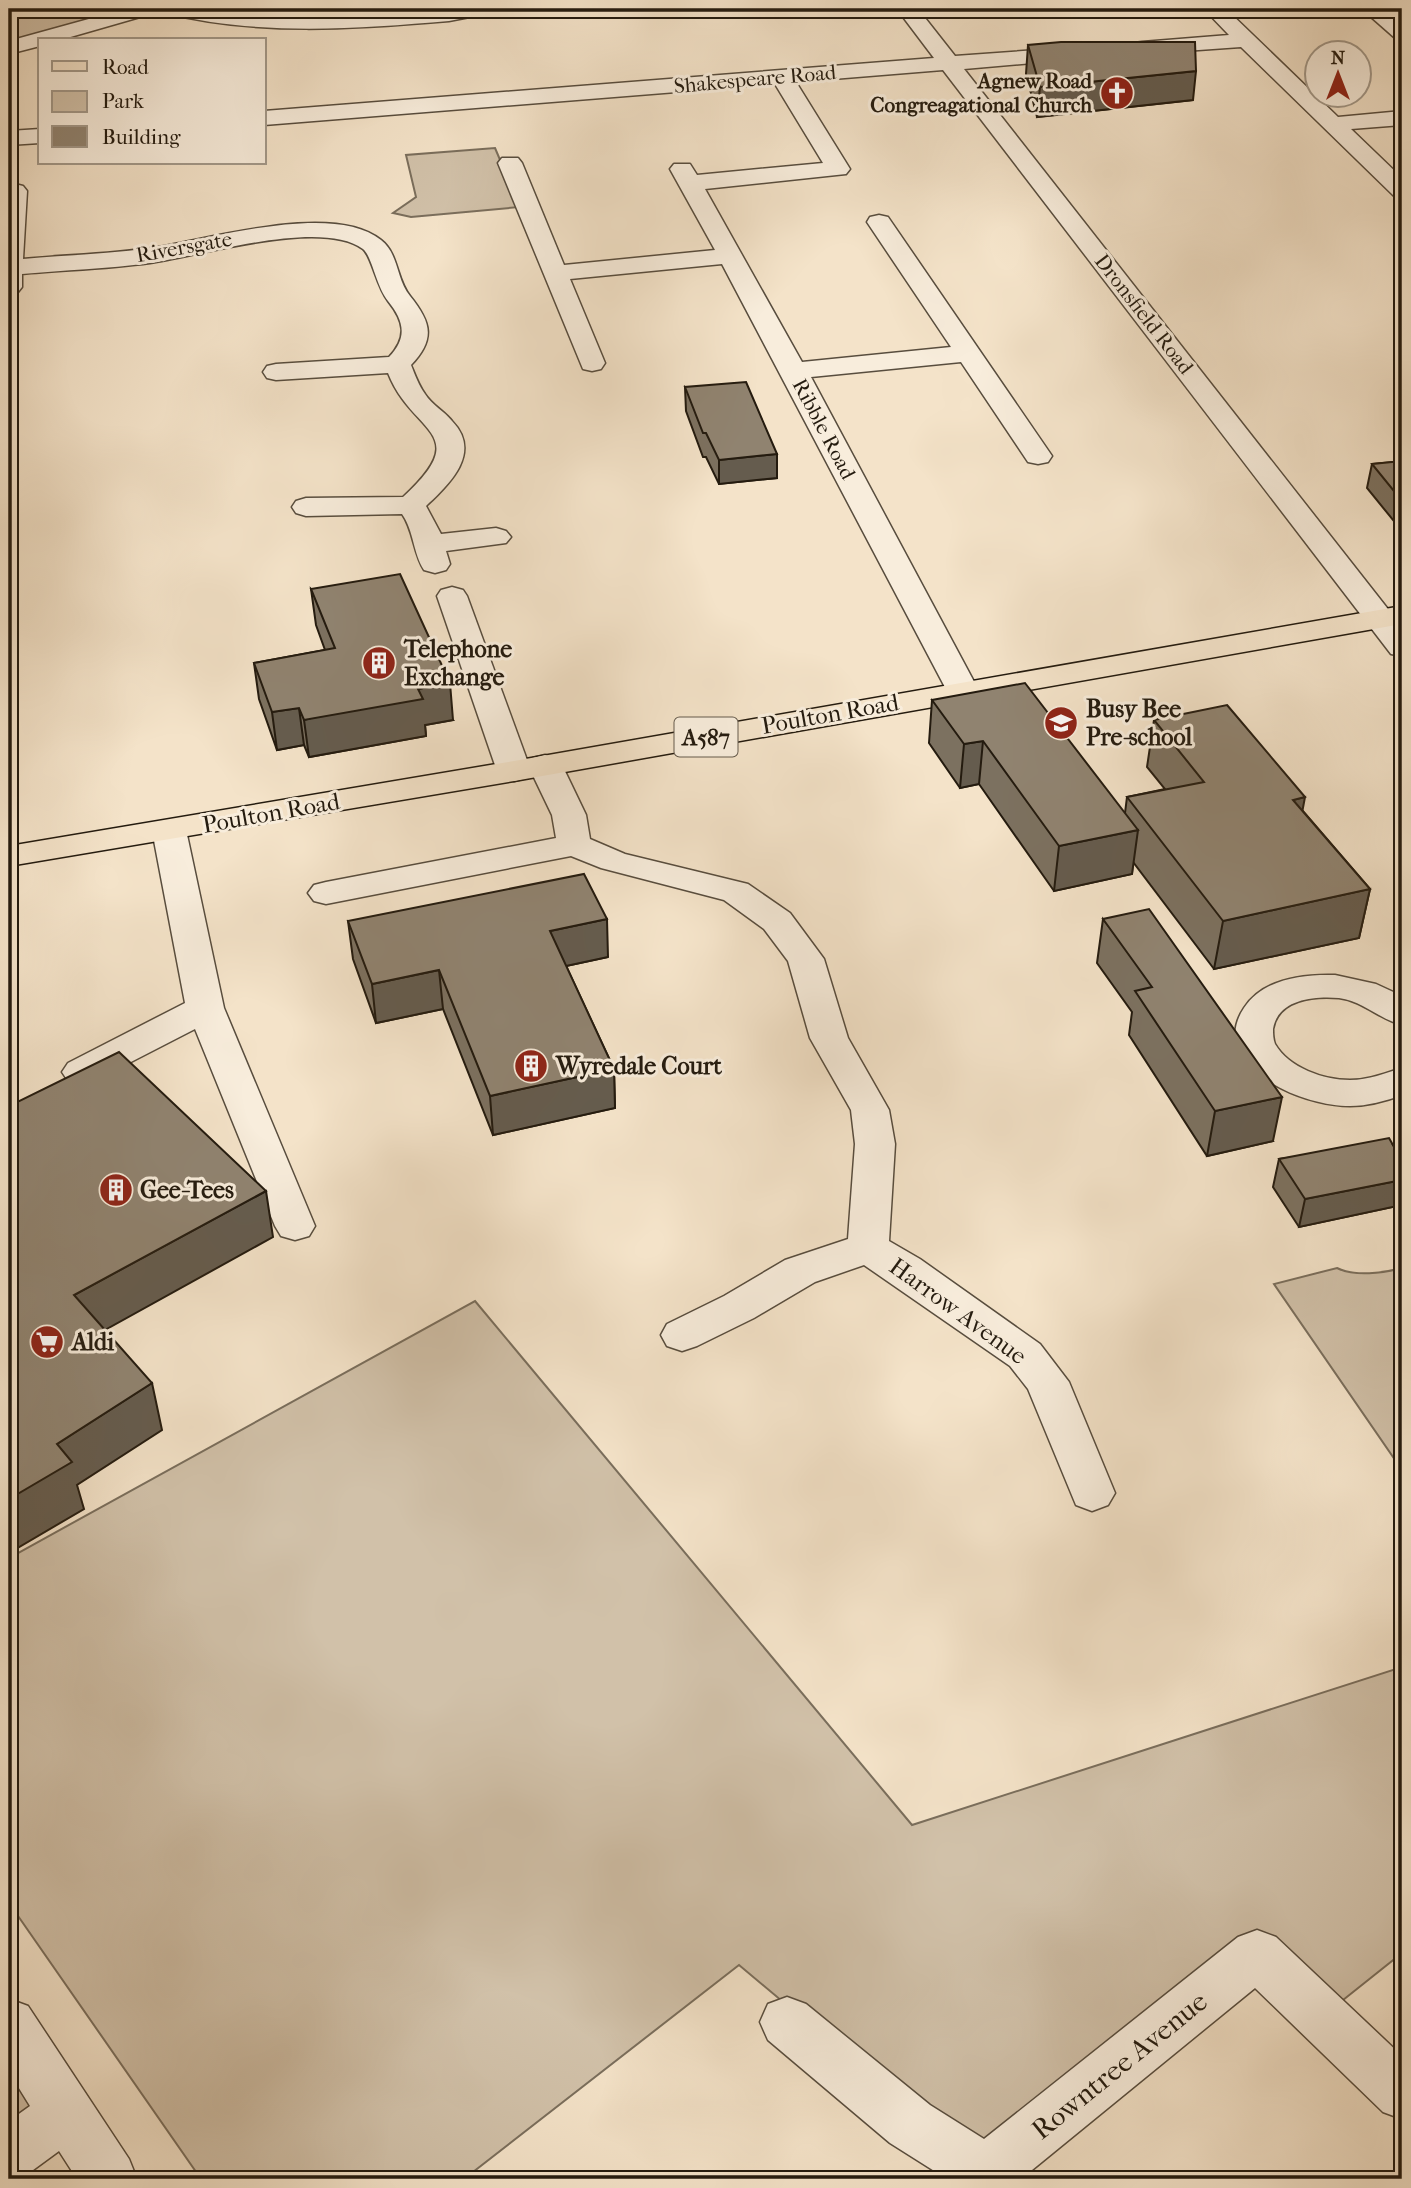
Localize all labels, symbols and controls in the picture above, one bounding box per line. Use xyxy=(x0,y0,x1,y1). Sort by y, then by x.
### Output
legend xyxy=(38,38,266,164)
north arrow xyxy=(1302,38,1372,108)
text: N xyxy=(1331,47,1346,69)
text: Road xyxy=(102,55,149,79)
street label: Shakespeare Road xyxy=(673,60,838,98)
place label: Agnew Road Congreagational Church xyxy=(870,69,1093,117)
church icon: Agnew Road Congreagational Church xyxy=(1098,74,1136,112)
text: Park xyxy=(102,89,144,113)
text: Building xyxy=(102,125,181,149)
street label: Riversgate xyxy=(134,227,234,267)
street label: Dronsfield Road xyxy=(1090,249,1199,379)
street label: Ribble Road xyxy=(788,375,861,484)
place label: Telephone Exchange xyxy=(403,635,512,691)
building icon: Telephone Exchange xyxy=(360,644,398,682)
street label: Poulton Road xyxy=(759,688,902,740)
place label: Busy Bee Pre-school xyxy=(1086,695,1192,751)
school or university icon: Busy Bee Pre-school xyxy=(1042,704,1080,742)
road number: A587 xyxy=(674,718,738,757)
street label: Poulton Road xyxy=(200,787,343,839)
building icon: Wyredale Court xyxy=(512,1047,550,1085)
place label: Wyredale Court xyxy=(555,1052,722,1080)
building icon: Gee-Tees xyxy=(97,1171,135,1209)
place label: Gee-Tees xyxy=(140,1176,234,1204)
street label: Harrow Avenue xyxy=(884,1252,1032,1370)
supermarket icon: Aldi xyxy=(28,1323,66,1361)
place label: Aldi xyxy=(70,1328,115,1356)
street label: Rowntree Avenue xyxy=(1025,1984,1214,2146)

